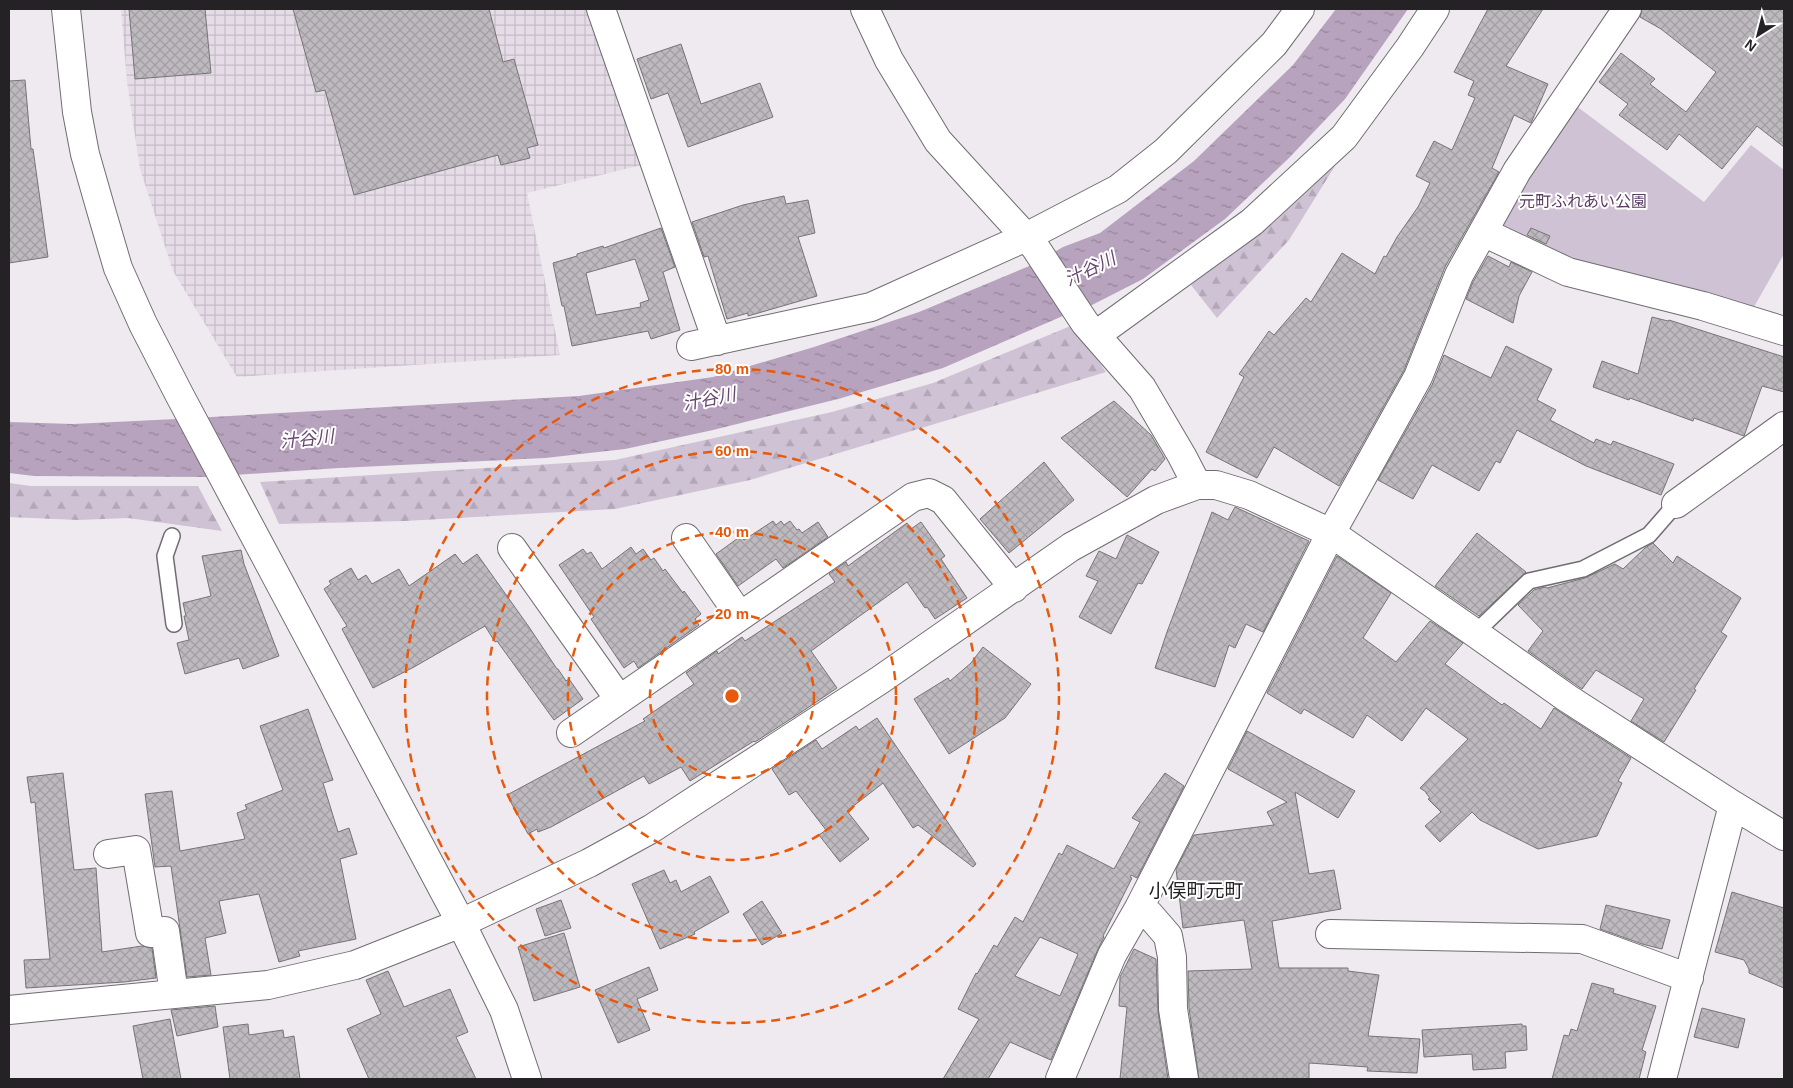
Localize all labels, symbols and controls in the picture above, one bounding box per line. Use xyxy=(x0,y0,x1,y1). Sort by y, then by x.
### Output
north arrow xyxy=(1733,10,1783,60)
text: N xyxy=(1742,36,1759,55)
park label: 元町ふれあい公園 xyxy=(1519,193,1647,210)
water label: 汁谷川 xyxy=(1061,247,1120,290)
text: 80 m xyxy=(715,360,749,377)
water label: 汁谷川 xyxy=(681,384,739,414)
water label: 汁谷川 xyxy=(279,426,337,452)
text: 60 m xyxy=(715,442,749,459)
text: 40 m xyxy=(715,523,749,540)
text: 20 m xyxy=(715,605,749,622)
centre of rings xyxy=(723,687,741,705)
district label: 小俣町元町 xyxy=(1148,880,1244,901)

